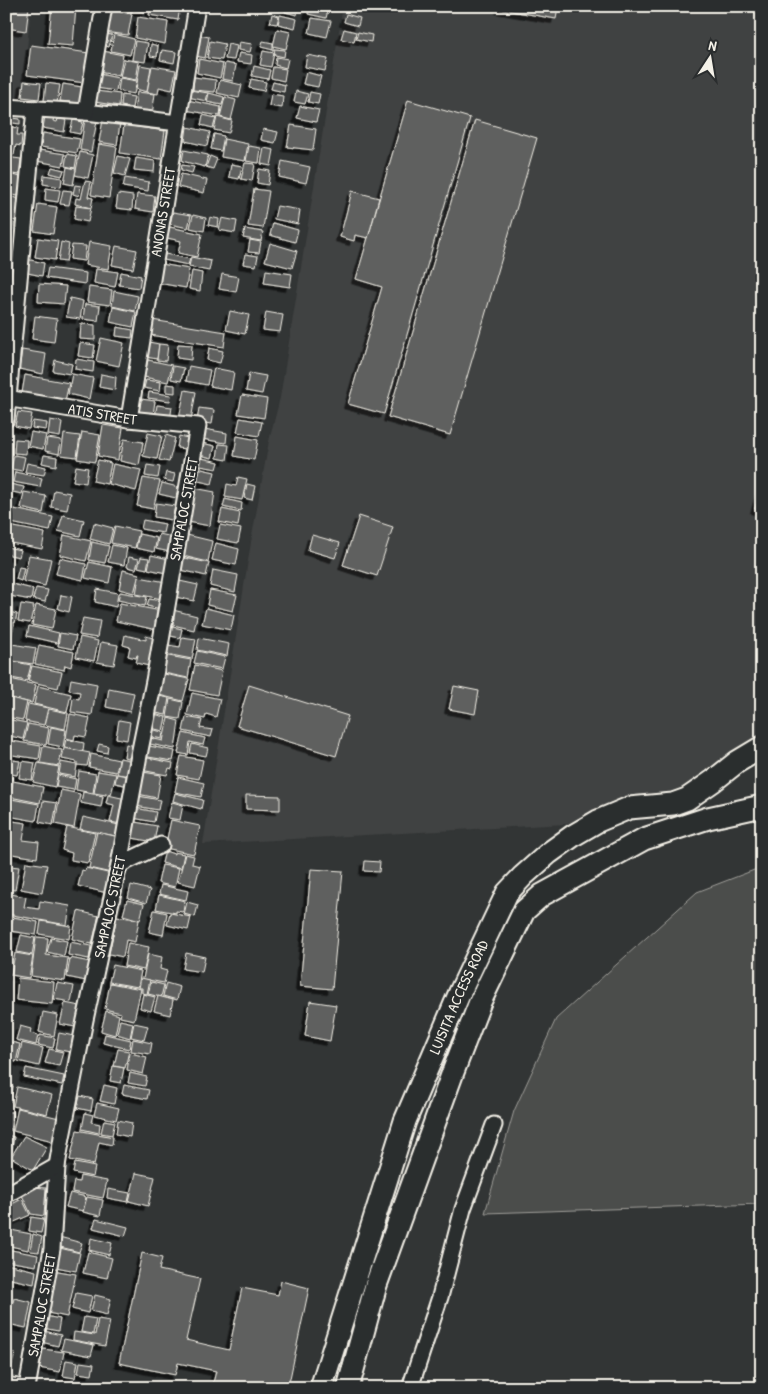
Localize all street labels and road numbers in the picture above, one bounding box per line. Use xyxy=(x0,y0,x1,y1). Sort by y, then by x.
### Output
street label: ANONAS STREET xyxy=(145,164,180,258)
street label: ATIS STREET xyxy=(67,398,139,430)
street label: SAMPALOC STREET xyxy=(164,455,203,562)
street label: SAMPALOC STREET xyxy=(88,853,131,960)
street label: LUISITA ACCESS ROAD xyxy=(424,936,494,1057)
street label: SAMPALOC STREET xyxy=(22,1251,61,1358)

